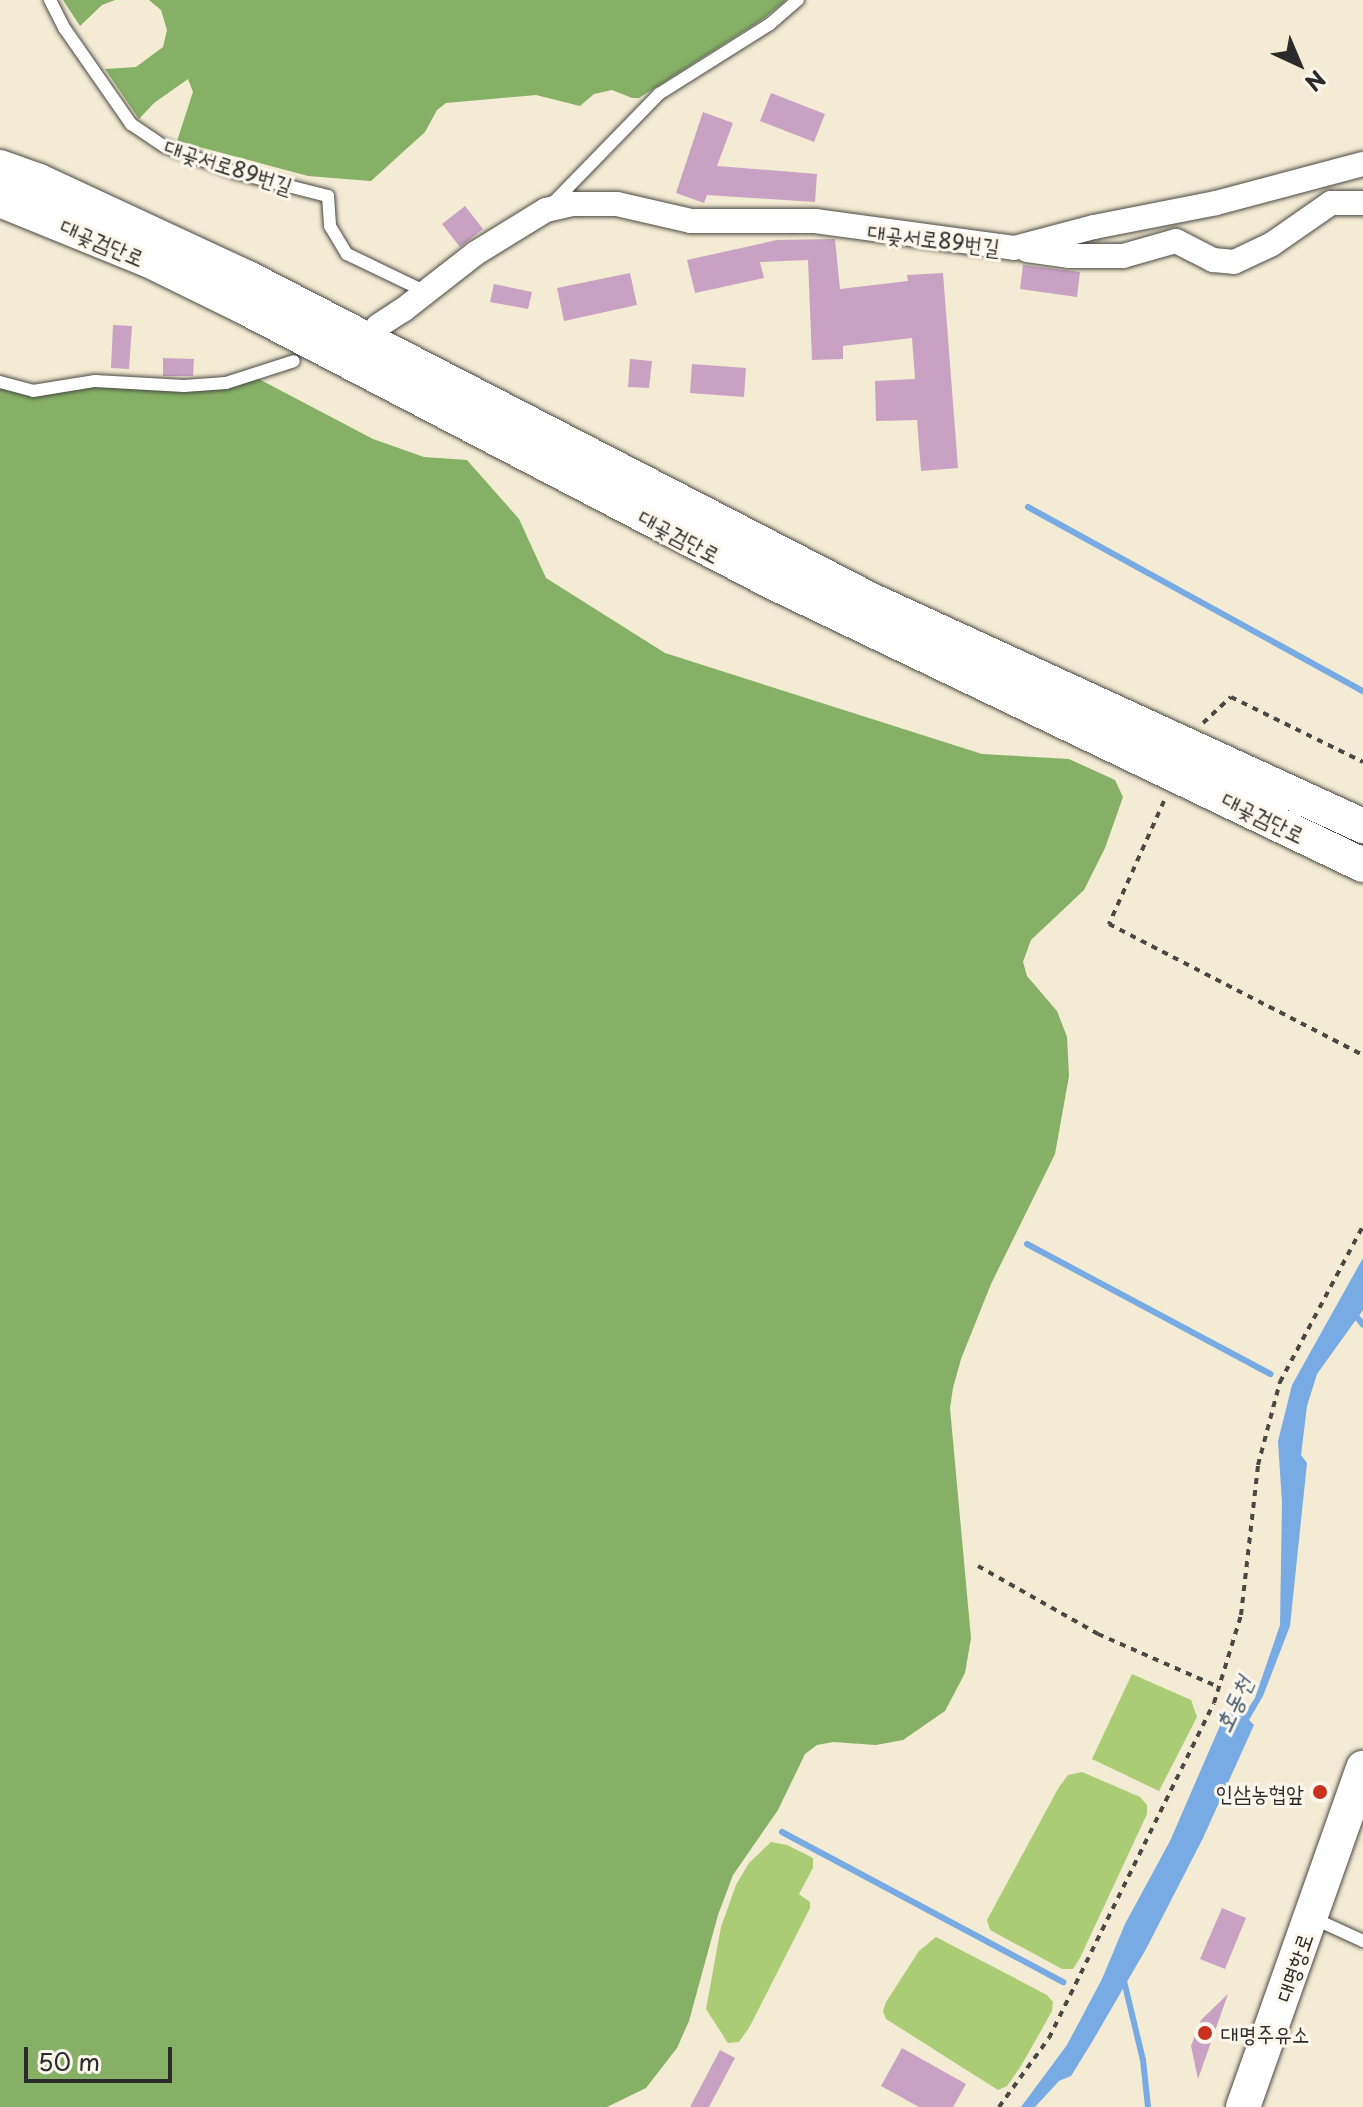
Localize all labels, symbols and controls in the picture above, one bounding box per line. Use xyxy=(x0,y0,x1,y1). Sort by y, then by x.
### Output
north arrow xyxy=(1259,24,1339,104)
text: N xyxy=(1298,64,1334,100)
street label: 대곶서로89번길 xyxy=(162,132,296,198)
street label: 대곶검단로 xyxy=(57,212,149,270)
street label: 대곶서로89번길 xyxy=(867,217,1001,259)
street label: 대곶검단로 xyxy=(635,503,725,567)
street label: 대곶검단로 xyxy=(1218,785,1310,847)
water label: 호동천 xyxy=(1208,1672,1258,1736)
place label: 인삼농협앞 xyxy=(1215,1779,1304,1805)
marker: 인삼농협앞 xyxy=(1311,1783,1329,1801)
street label: 대명항로 xyxy=(1269,1929,1317,2005)
place label: 대명주유소 xyxy=(1221,2020,1310,2046)
marker: 대명주유소 xyxy=(1196,2024,1214,2042)
scale bar xyxy=(28,2031,176,2081)
text: 50 m xyxy=(38,2043,100,2079)

